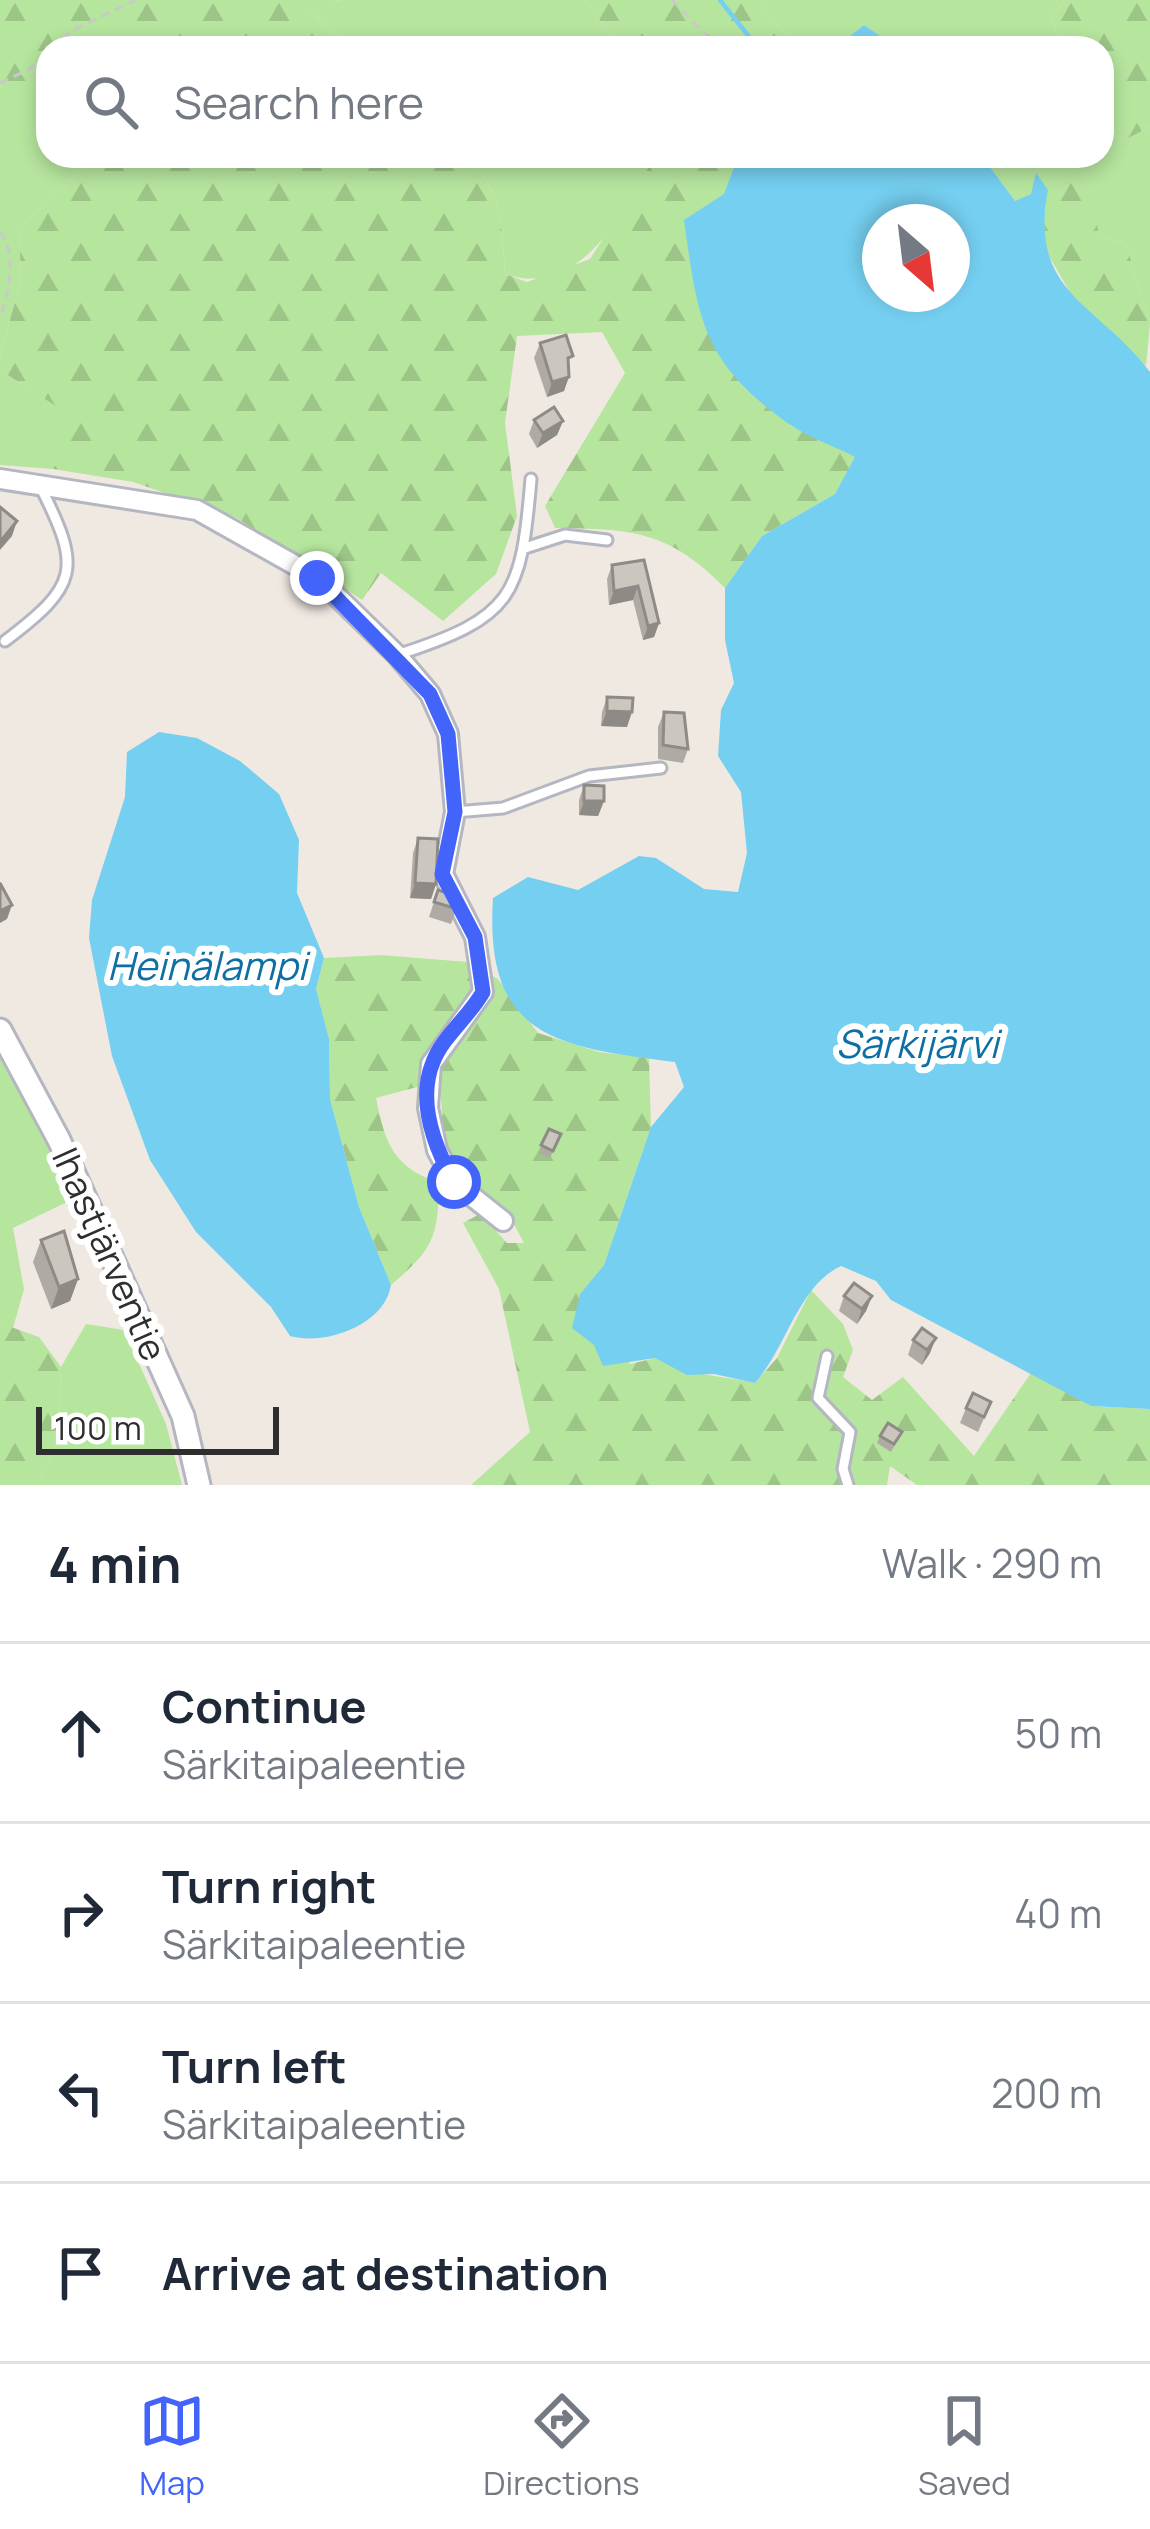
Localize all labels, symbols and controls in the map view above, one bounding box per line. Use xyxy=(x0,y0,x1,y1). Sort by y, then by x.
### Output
search box xyxy=(36,36,1114,168)
icon: search xyxy=(78,69,144,135)
text: Search here xyxy=(174,71,424,133)
north arrow xyxy=(862,204,970,312)
route end xyxy=(290,551,344,605)
water label: Heinälampi xyxy=(107,938,312,992)
water label: Särkijärvi xyxy=(836,1016,1003,1070)
street label: Ihastjärventie xyxy=(41,1140,179,1368)
route start xyxy=(427,1155,481,1209)
scale bar xyxy=(36,1401,279,1454)
text: 100 m xyxy=(54,1405,142,1450)
text: 4 min xyxy=(48,1529,181,1598)
text: Walk · 290 m xyxy=(882,1536,1102,1590)
text: Continue xyxy=(162,1675,367,1737)
icon: ahead xyxy=(48,1700,114,1766)
text: 50 m xyxy=(1015,1706,1102,1760)
text: Särkitaipaleentie xyxy=(162,1737,466,1791)
text: Turn right xyxy=(162,1855,376,1917)
icon: right xyxy=(48,1880,114,1946)
text: 40 m xyxy=(1014,1886,1102,1940)
text: Särkitaipaleentie xyxy=(162,1917,466,1971)
text: Turn left xyxy=(162,2035,347,2097)
icon: left xyxy=(48,2060,114,2126)
text: 200 m xyxy=(991,2066,1102,2120)
text: Särkitaipaleentie xyxy=(162,2097,466,2151)
icon: arrive xyxy=(48,2240,114,2306)
text: Arrive at destination xyxy=(162,2242,609,2304)
tab: Map xyxy=(139,2388,205,2505)
tab: Directions xyxy=(483,2388,640,2505)
tab: Saved xyxy=(918,2388,1011,2505)

